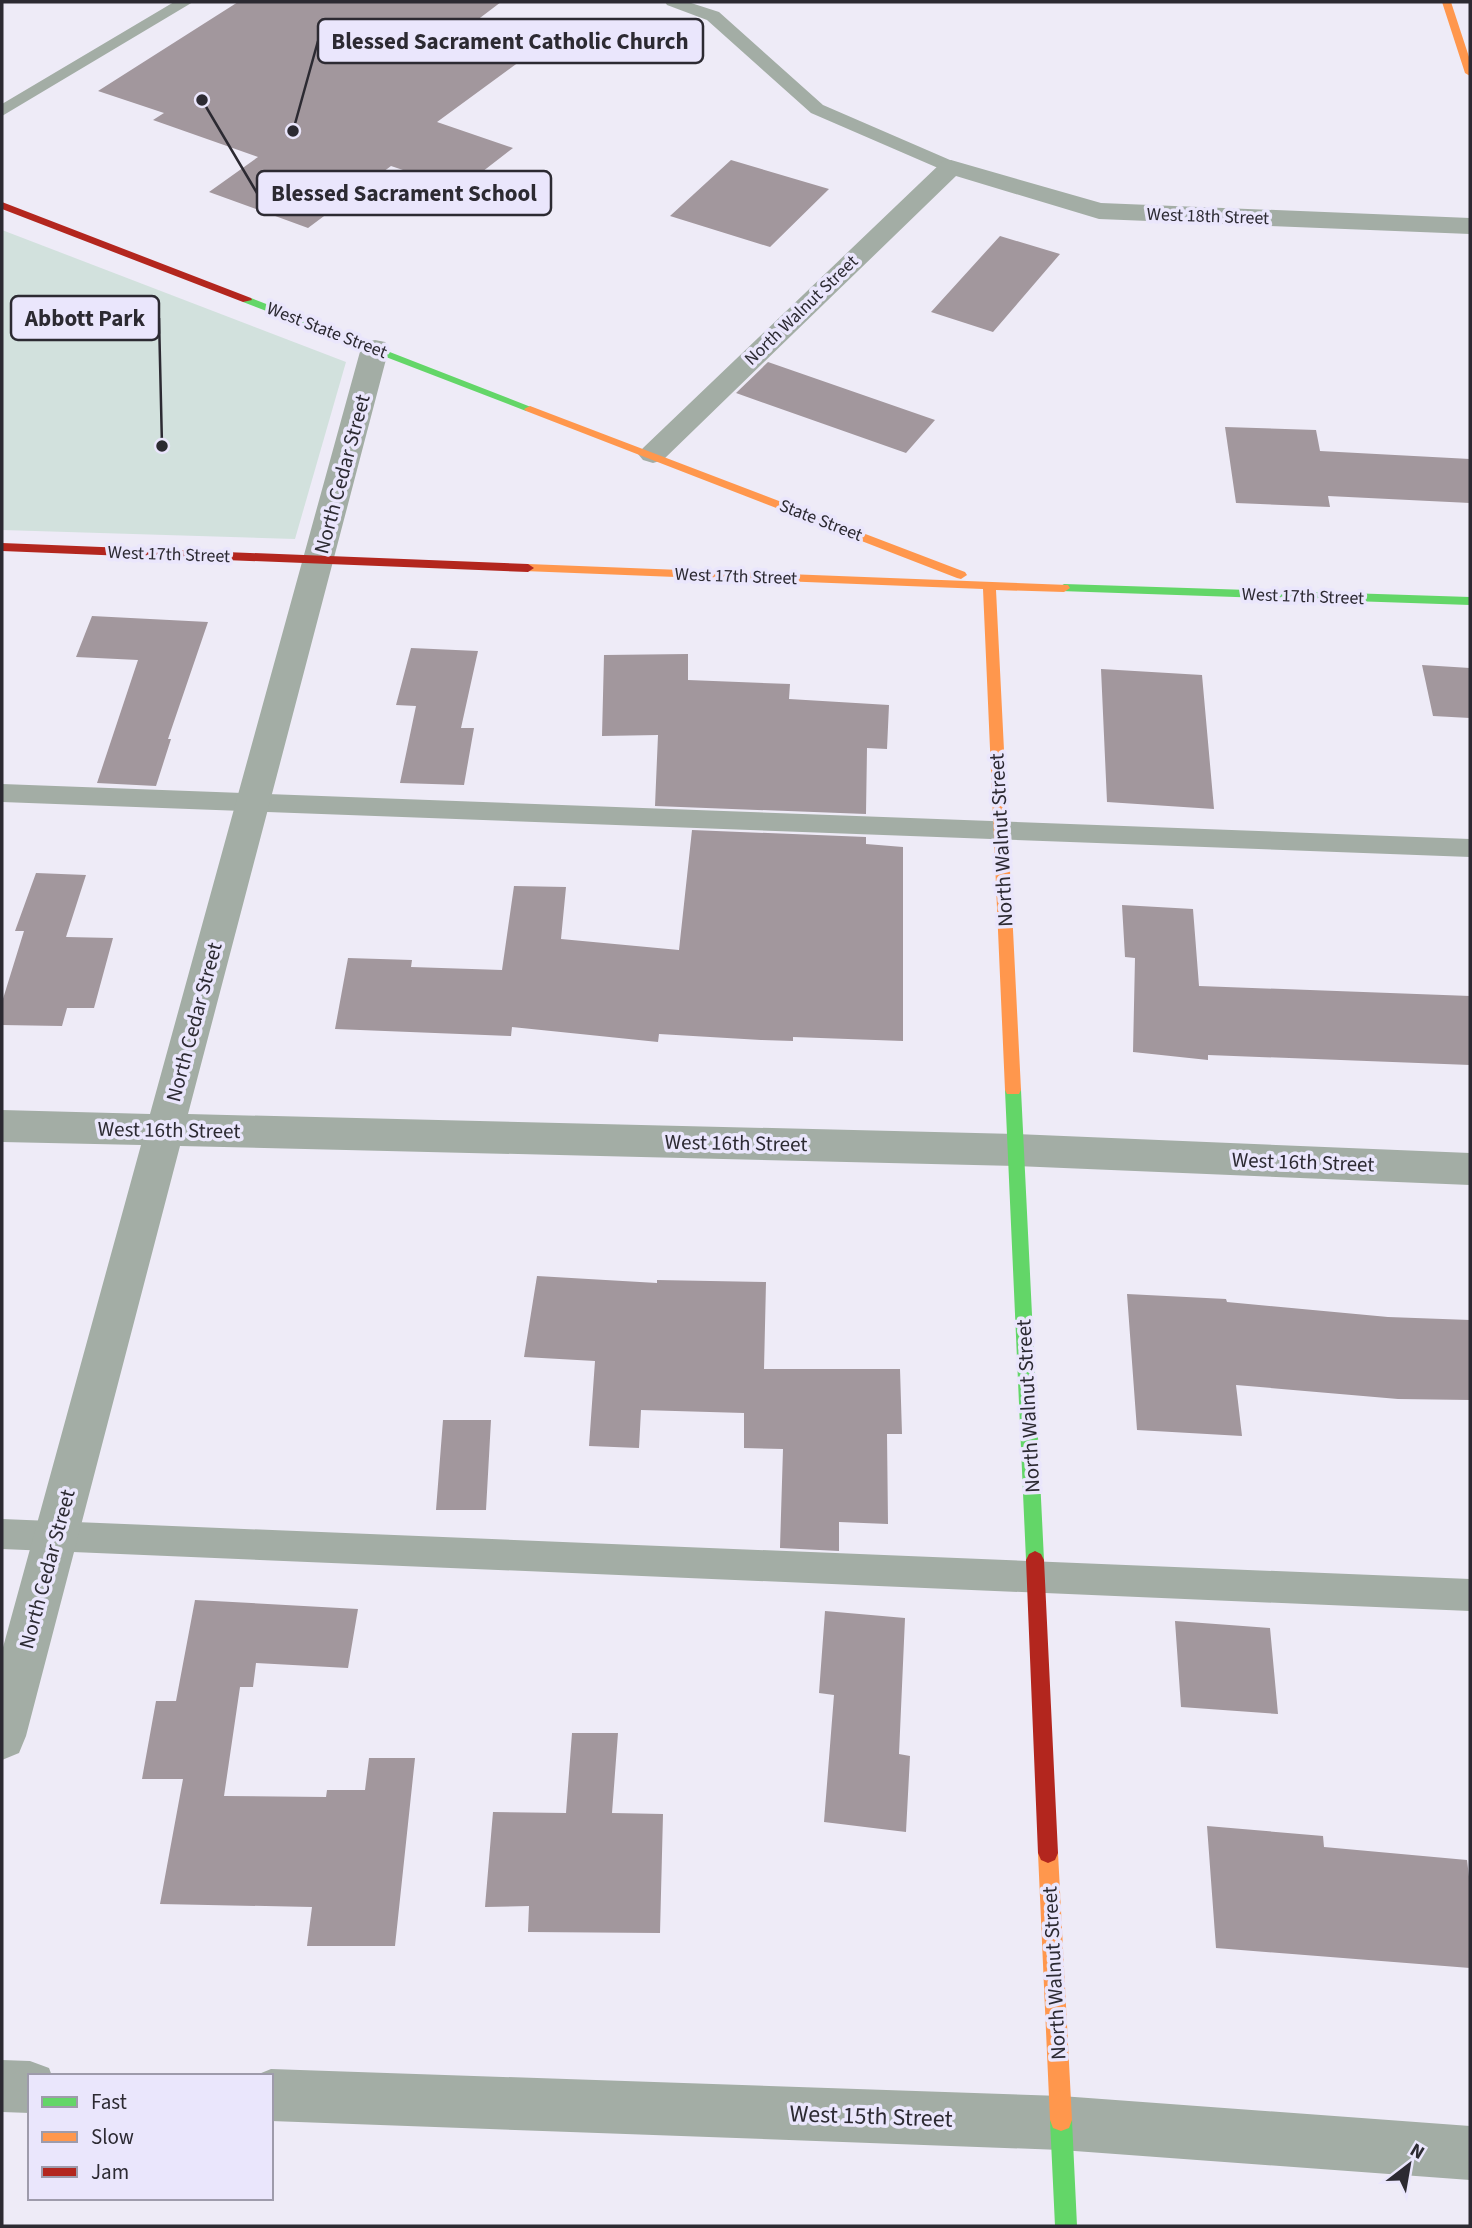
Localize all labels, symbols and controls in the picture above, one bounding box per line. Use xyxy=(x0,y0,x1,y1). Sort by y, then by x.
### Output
callout: Blessed Sacrament Catholic Church xyxy=(318,19,703,63)
text: Blessed Sacrament Catholic Church xyxy=(331,25,689,58)
callout: Blessed Sacrament School xyxy=(257,171,551,215)
text: Blessed Sacrament School xyxy=(271,177,537,210)
street label: West 18th Street xyxy=(1146,202,1270,231)
street label: North Walnut Street xyxy=(739,250,864,371)
callout: Abbott Park xyxy=(11,296,159,340)
street label: West State Street xyxy=(263,296,391,365)
text: Abbott Park xyxy=(24,302,146,335)
street label: North Cedar Street xyxy=(306,391,378,557)
street label: State Street xyxy=(776,493,866,548)
street label: West 17th Street xyxy=(107,540,231,569)
street label: West 17th Street xyxy=(674,562,798,591)
street label: West 17th Street xyxy=(1241,582,1365,611)
street label: North Walnut Street xyxy=(981,752,1021,928)
street label: North Cedar Street xyxy=(158,939,230,1105)
street label: West 16th Street xyxy=(97,1114,241,1146)
street label: West 16th Street xyxy=(664,1127,808,1159)
street label: West 16th Street xyxy=(1231,1145,1375,1179)
street label: North Walnut Street xyxy=(1008,1318,1048,1494)
street label: North Cedar Street xyxy=(11,1486,83,1652)
street label: North Walnut Street xyxy=(1034,1885,1074,2061)
legend xyxy=(28,2074,273,2200)
text: Fast xyxy=(91,2087,127,2117)
street label: West 15th Street xyxy=(789,2096,953,2137)
text: Slow xyxy=(91,2122,134,2152)
north arrow xyxy=(1374,2130,1444,2200)
text: N xyxy=(1405,2137,1429,2167)
text: Jam xyxy=(91,2157,129,2187)

